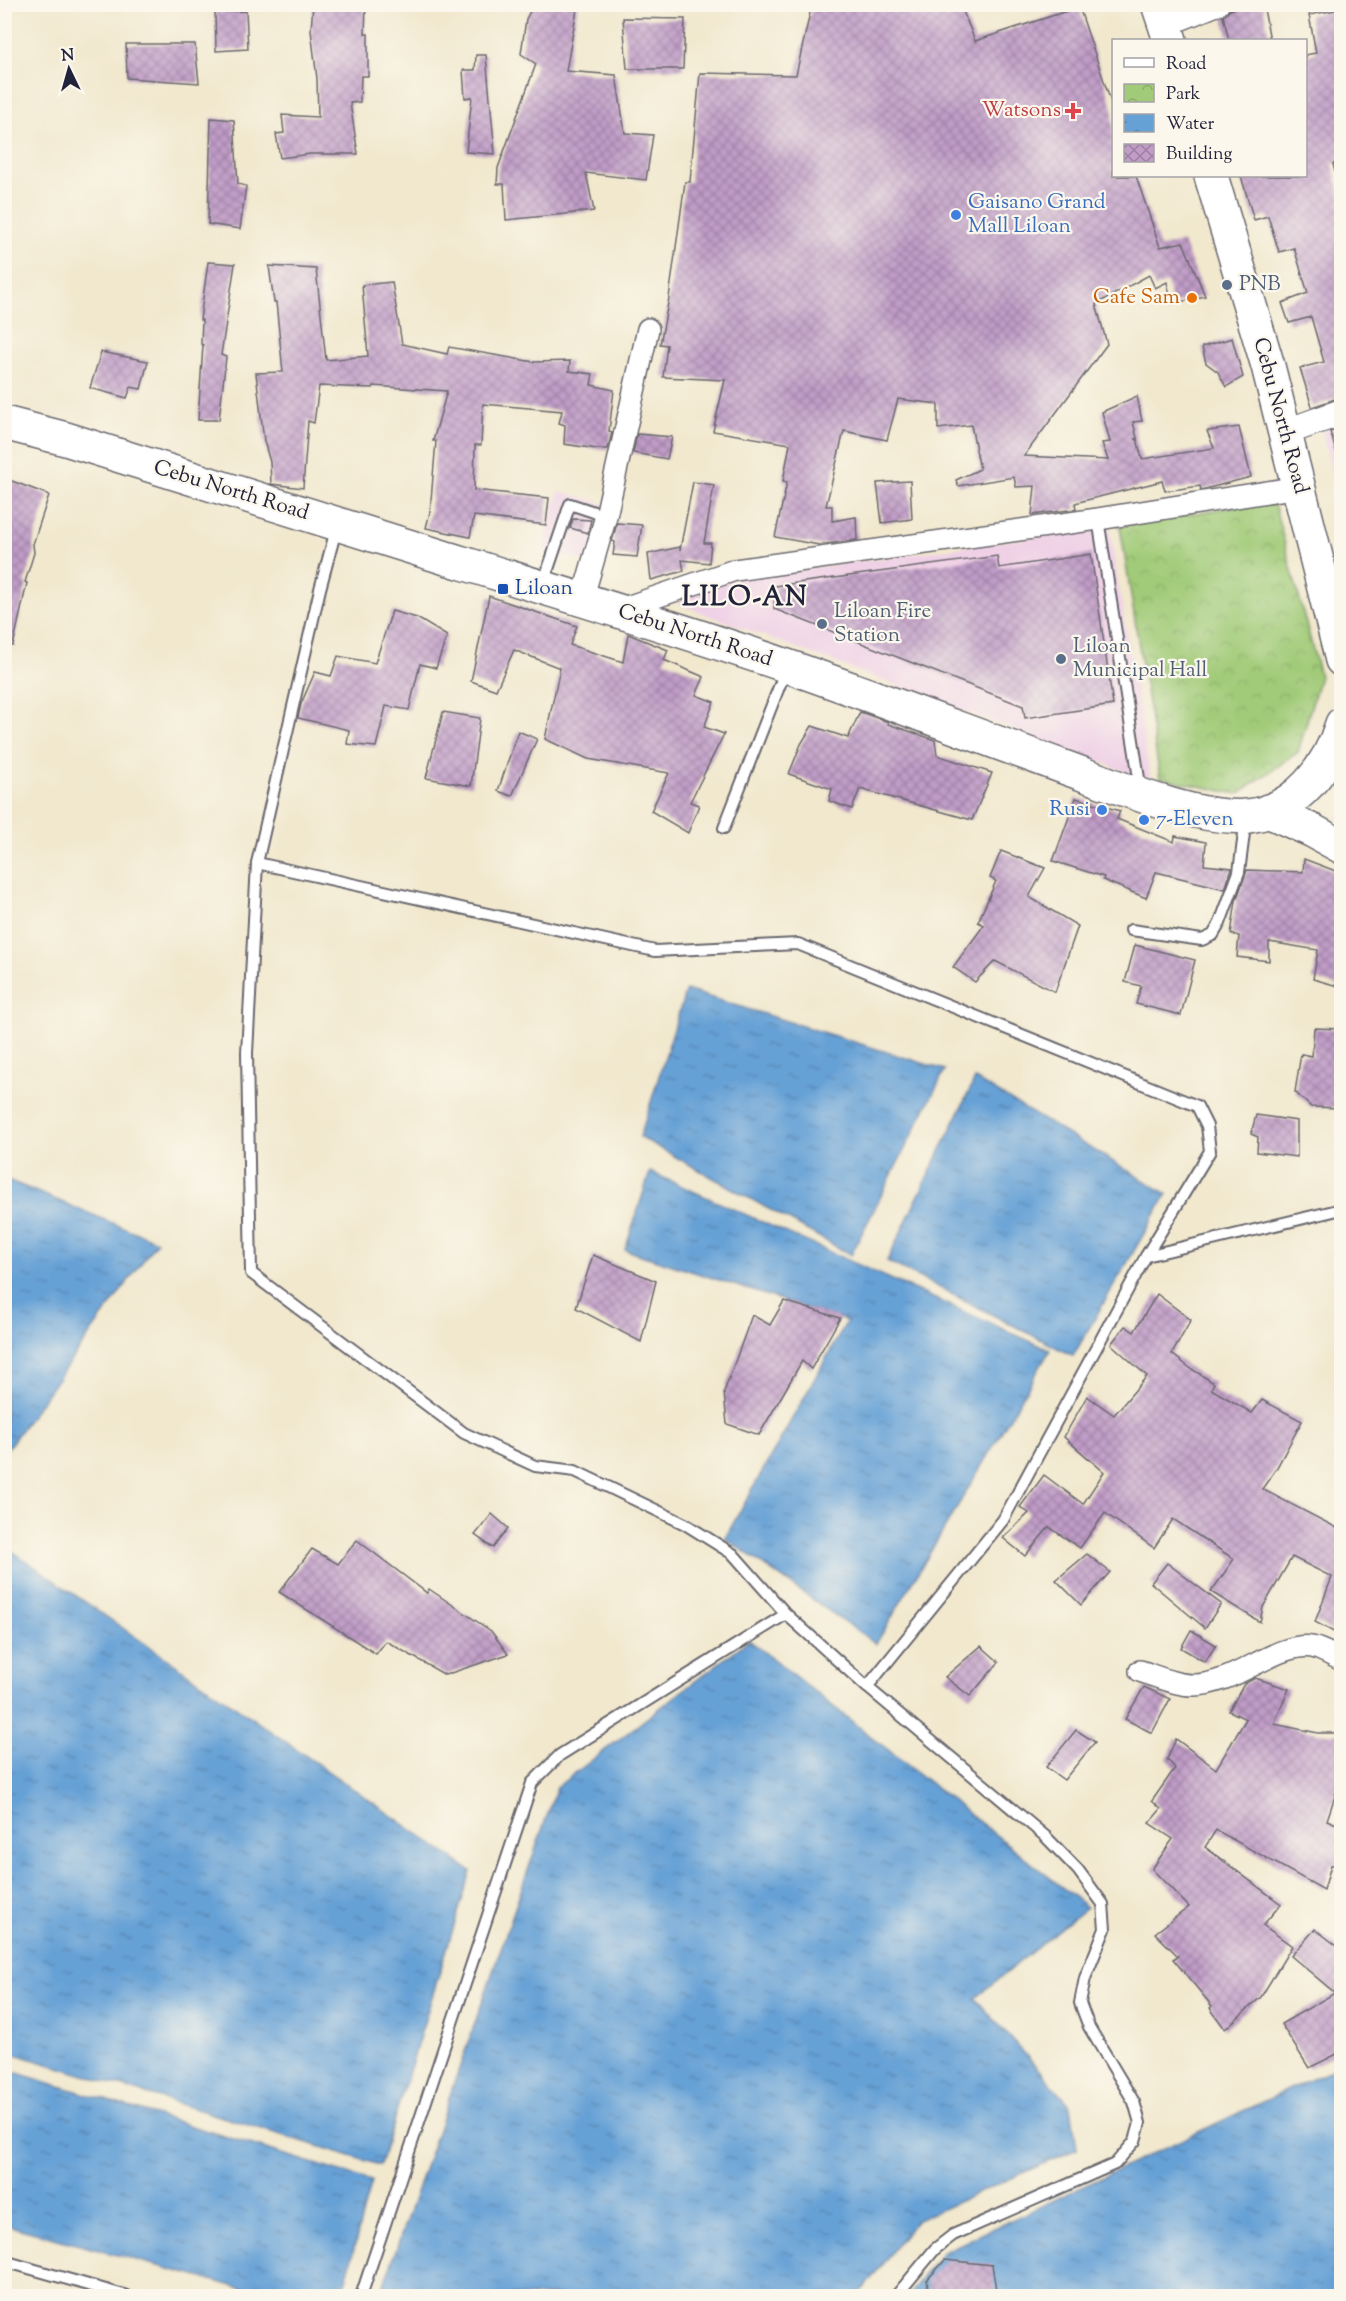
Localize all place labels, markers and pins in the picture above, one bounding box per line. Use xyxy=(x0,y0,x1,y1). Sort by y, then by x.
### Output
place label: Watsons xyxy=(982,96,1061,126)
marker: Watsons xyxy=(1066,104,1080,118)
place label: Gaisano Grand Mall Liloan xyxy=(968,188,1106,242)
marker: Gaisano Grand Mall Liloan xyxy=(949,208,963,222)
place label: PNB xyxy=(1239,270,1281,300)
marker: PNB xyxy=(1220,278,1234,292)
place label: Cafe Sam xyxy=(1093,283,1180,313)
marker: Cafe Sam xyxy=(1185,291,1199,305)
place label: Liloan xyxy=(515,574,573,604)
marker: Liloan xyxy=(496,582,510,596)
place label: Liloan Fire Station xyxy=(834,597,931,651)
marker: Liloan Fire Station xyxy=(815,617,829,631)
place label: Liloan Municipal Hall xyxy=(1073,632,1208,686)
marker: Liloan Municipal Hall xyxy=(1054,652,1068,666)
place label: Rusi xyxy=(1049,795,1090,825)
marker: Rusi xyxy=(1095,803,1109,817)
place label: 7-Eleven xyxy=(1156,805,1234,835)
marker: 7-Eleven xyxy=(1137,813,1151,827)

